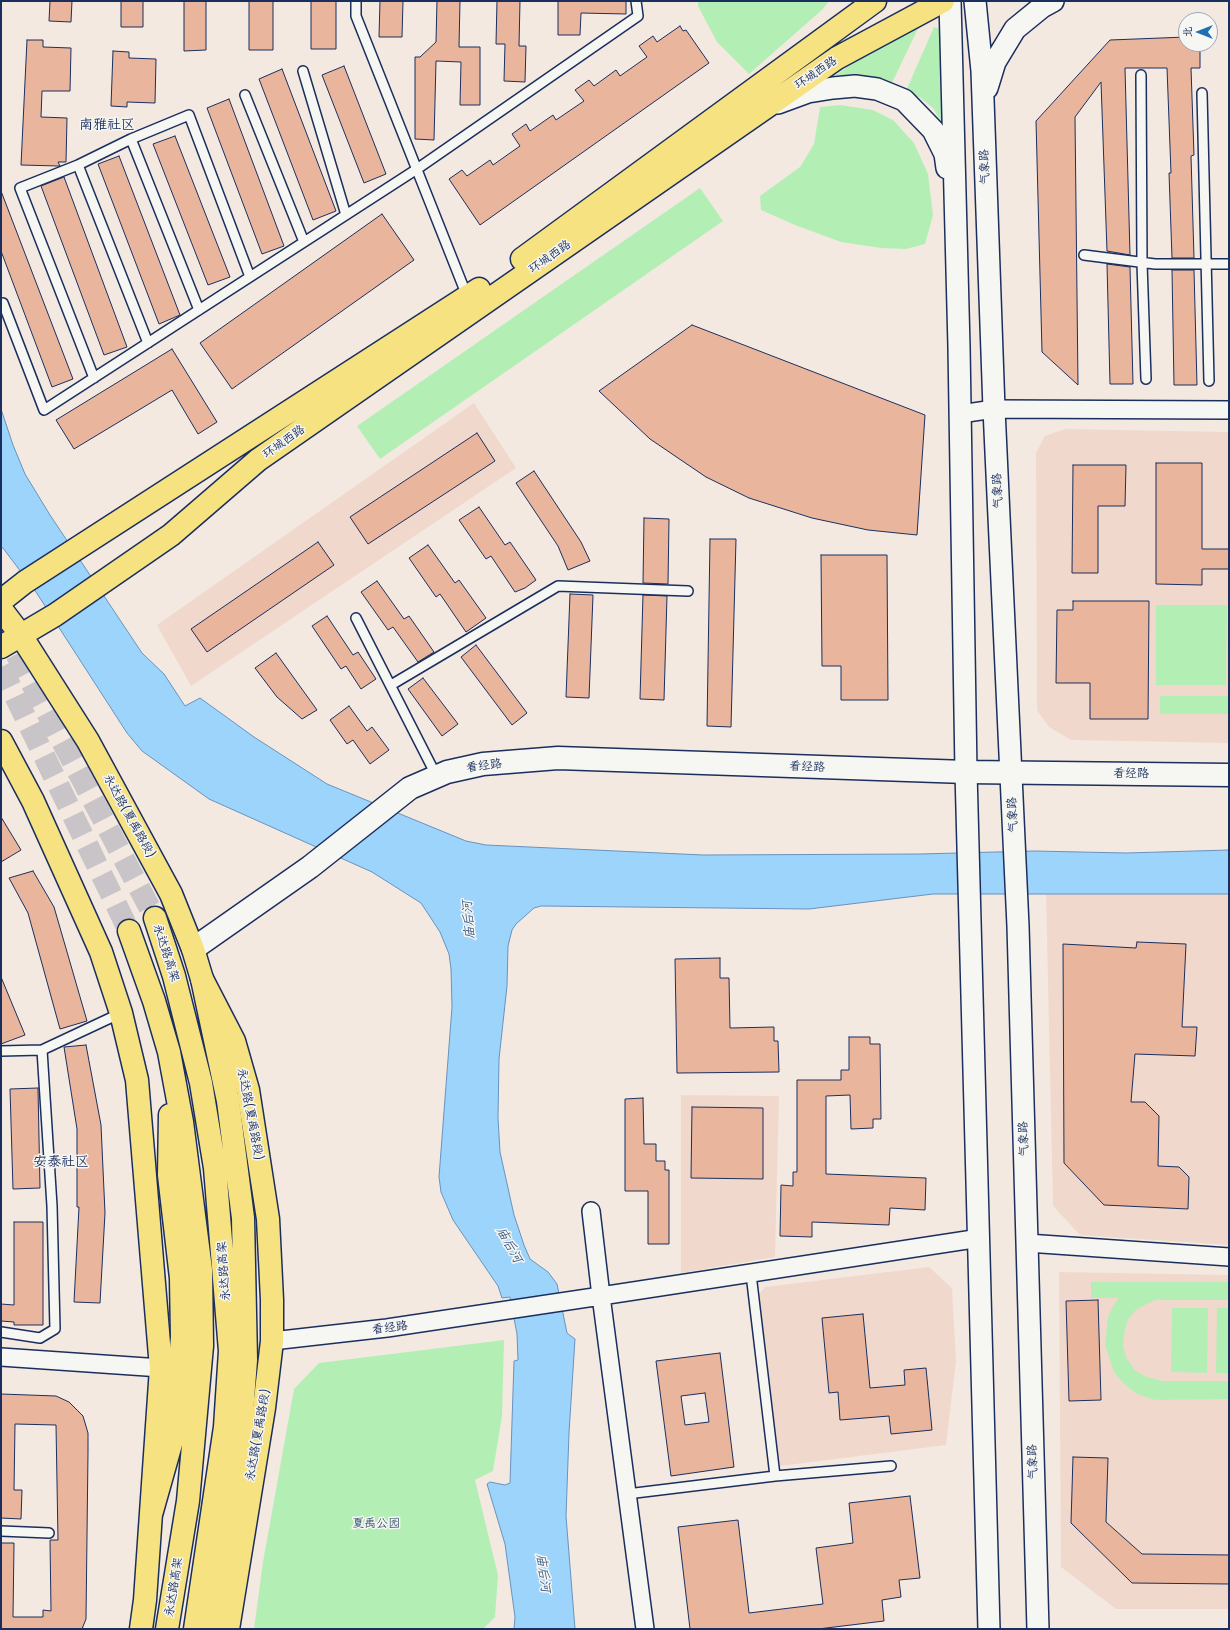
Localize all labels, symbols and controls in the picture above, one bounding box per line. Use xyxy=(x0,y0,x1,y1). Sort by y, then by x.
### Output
north arrow xyxy=(1178,12,1218,52)
text: 北 xyxy=(1178,27,1195,38)
street label: 环城西路 xyxy=(792,54,840,92)
district label: 南雅社区 xyxy=(79,117,135,133)
street label: 气象路 xyxy=(977,149,993,185)
street label: 环城西路 xyxy=(526,237,574,277)
street label: 环城西路 xyxy=(260,422,308,462)
street label: 气象路 xyxy=(990,473,1006,509)
street label: 看经路 xyxy=(465,756,503,776)
street label: 看经路 xyxy=(789,759,825,775)
street label: 看经路 xyxy=(1113,767,1149,781)
street label: 永达路(夏禹路段) xyxy=(100,772,158,860)
street label: 气象路 xyxy=(1005,797,1021,833)
water label: 庙后河 xyxy=(460,900,478,940)
street label: 永达路高架 xyxy=(150,922,182,984)
street label: 永达路(夏禹路段) xyxy=(234,1067,266,1161)
street label: 气象路 xyxy=(1016,1121,1032,1157)
district label: 安泰社区 xyxy=(33,1154,89,1170)
water label: 庙后河 xyxy=(493,1224,525,1266)
street label: 永达路高架 xyxy=(215,1241,233,1301)
street label: 看经路 xyxy=(371,1319,409,1337)
street label: 永达路(夏禹路段) xyxy=(243,1388,273,1482)
street label: 气象路 xyxy=(1025,1444,1041,1480)
park label: 夏禹公园 xyxy=(352,1517,400,1531)
water label: 庙后河 xyxy=(533,1553,553,1593)
street label: 永达路高架 xyxy=(162,1556,186,1618)

